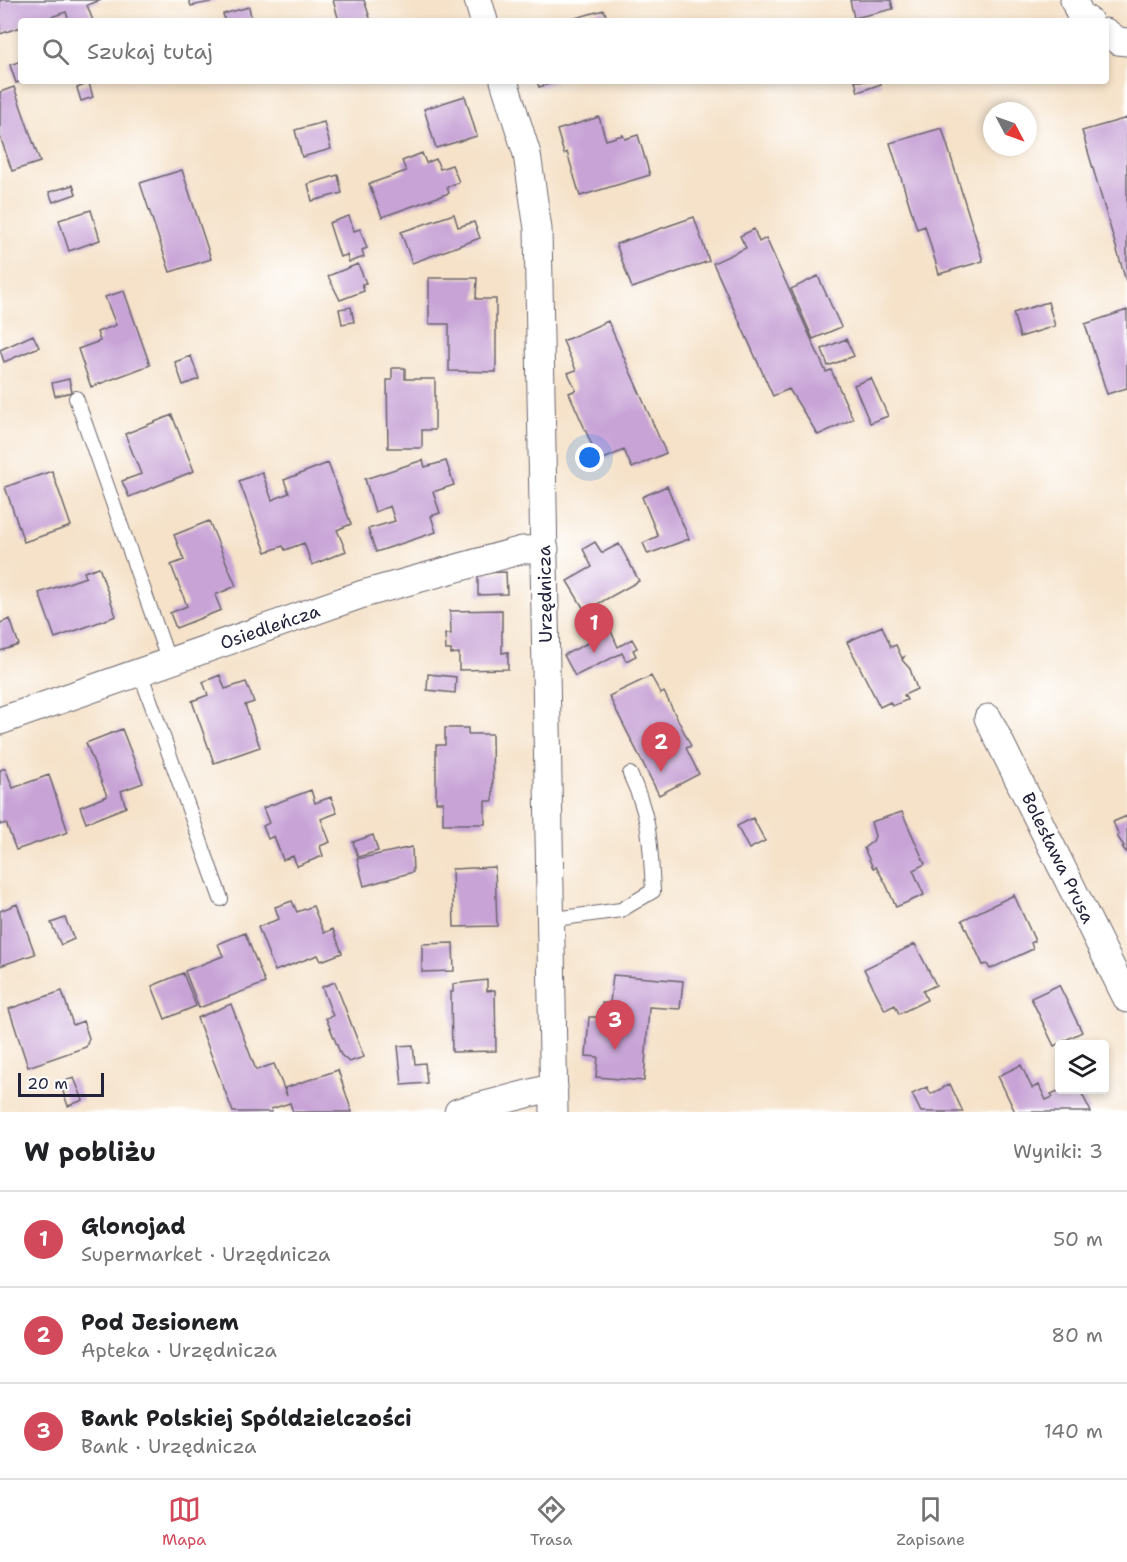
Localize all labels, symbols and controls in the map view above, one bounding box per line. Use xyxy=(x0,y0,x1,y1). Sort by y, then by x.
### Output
search box xyxy=(18,18,1109,84)
icon: search xyxy=(39,35,72,68)
text: Szukaj tutaj xyxy=(87,37,213,66)
north arrow xyxy=(983,102,1037,156)
your location xyxy=(575,443,604,472)
street label: Urzędnicza xyxy=(532,545,558,643)
street label: Osiedleńcza xyxy=(217,599,323,655)
pin: 1 xyxy=(574,604,614,653)
pin: 2 xyxy=(642,722,680,772)
street label: Bolesława Prusa xyxy=(1016,789,1100,927)
pin: 3 xyxy=(596,1000,634,1050)
map controls xyxy=(1055,1040,1109,1094)
button: layers xyxy=(1055,1040,1109,1094)
scale bar xyxy=(18,1070,104,1098)
text: 20 m xyxy=(27,1073,68,1094)
text: W pobliżu xyxy=(24,1134,156,1169)
text: Wyniki: 3 xyxy=(1013,1138,1103,1164)
text: Glonojad xyxy=(81,1212,186,1241)
text: 1 xyxy=(39,1226,48,1252)
text: 50 m xyxy=(1053,1226,1103,1252)
text: Supermarket · Urzędnicza xyxy=(81,1241,330,1267)
text: Pod Jesionem xyxy=(81,1308,239,1337)
text: 2 xyxy=(37,1322,51,1348)
text: 80 m xyxy=(1051,1322,1103,1348)
text: Apteka · Urzędnicza xyxy=(81,1337,277,1363)
text: Bank Polskiej Spóldzielczości xyxy=(81,1404,412,1433)
text: 3 xyxy=(37,1418,51,1444)
text: 140 m xyxy=(1044,1418,1103,1444)
text: Bank · Urzędnicza xyxy=(81,1433,256,1459)
tab: Mapa xyxy=(162,1493,206,1550)
tab: Trasa xyxy=(530,1493,573,1550)
tab: Zapisane xyxy=(896,1493,965,1550)

